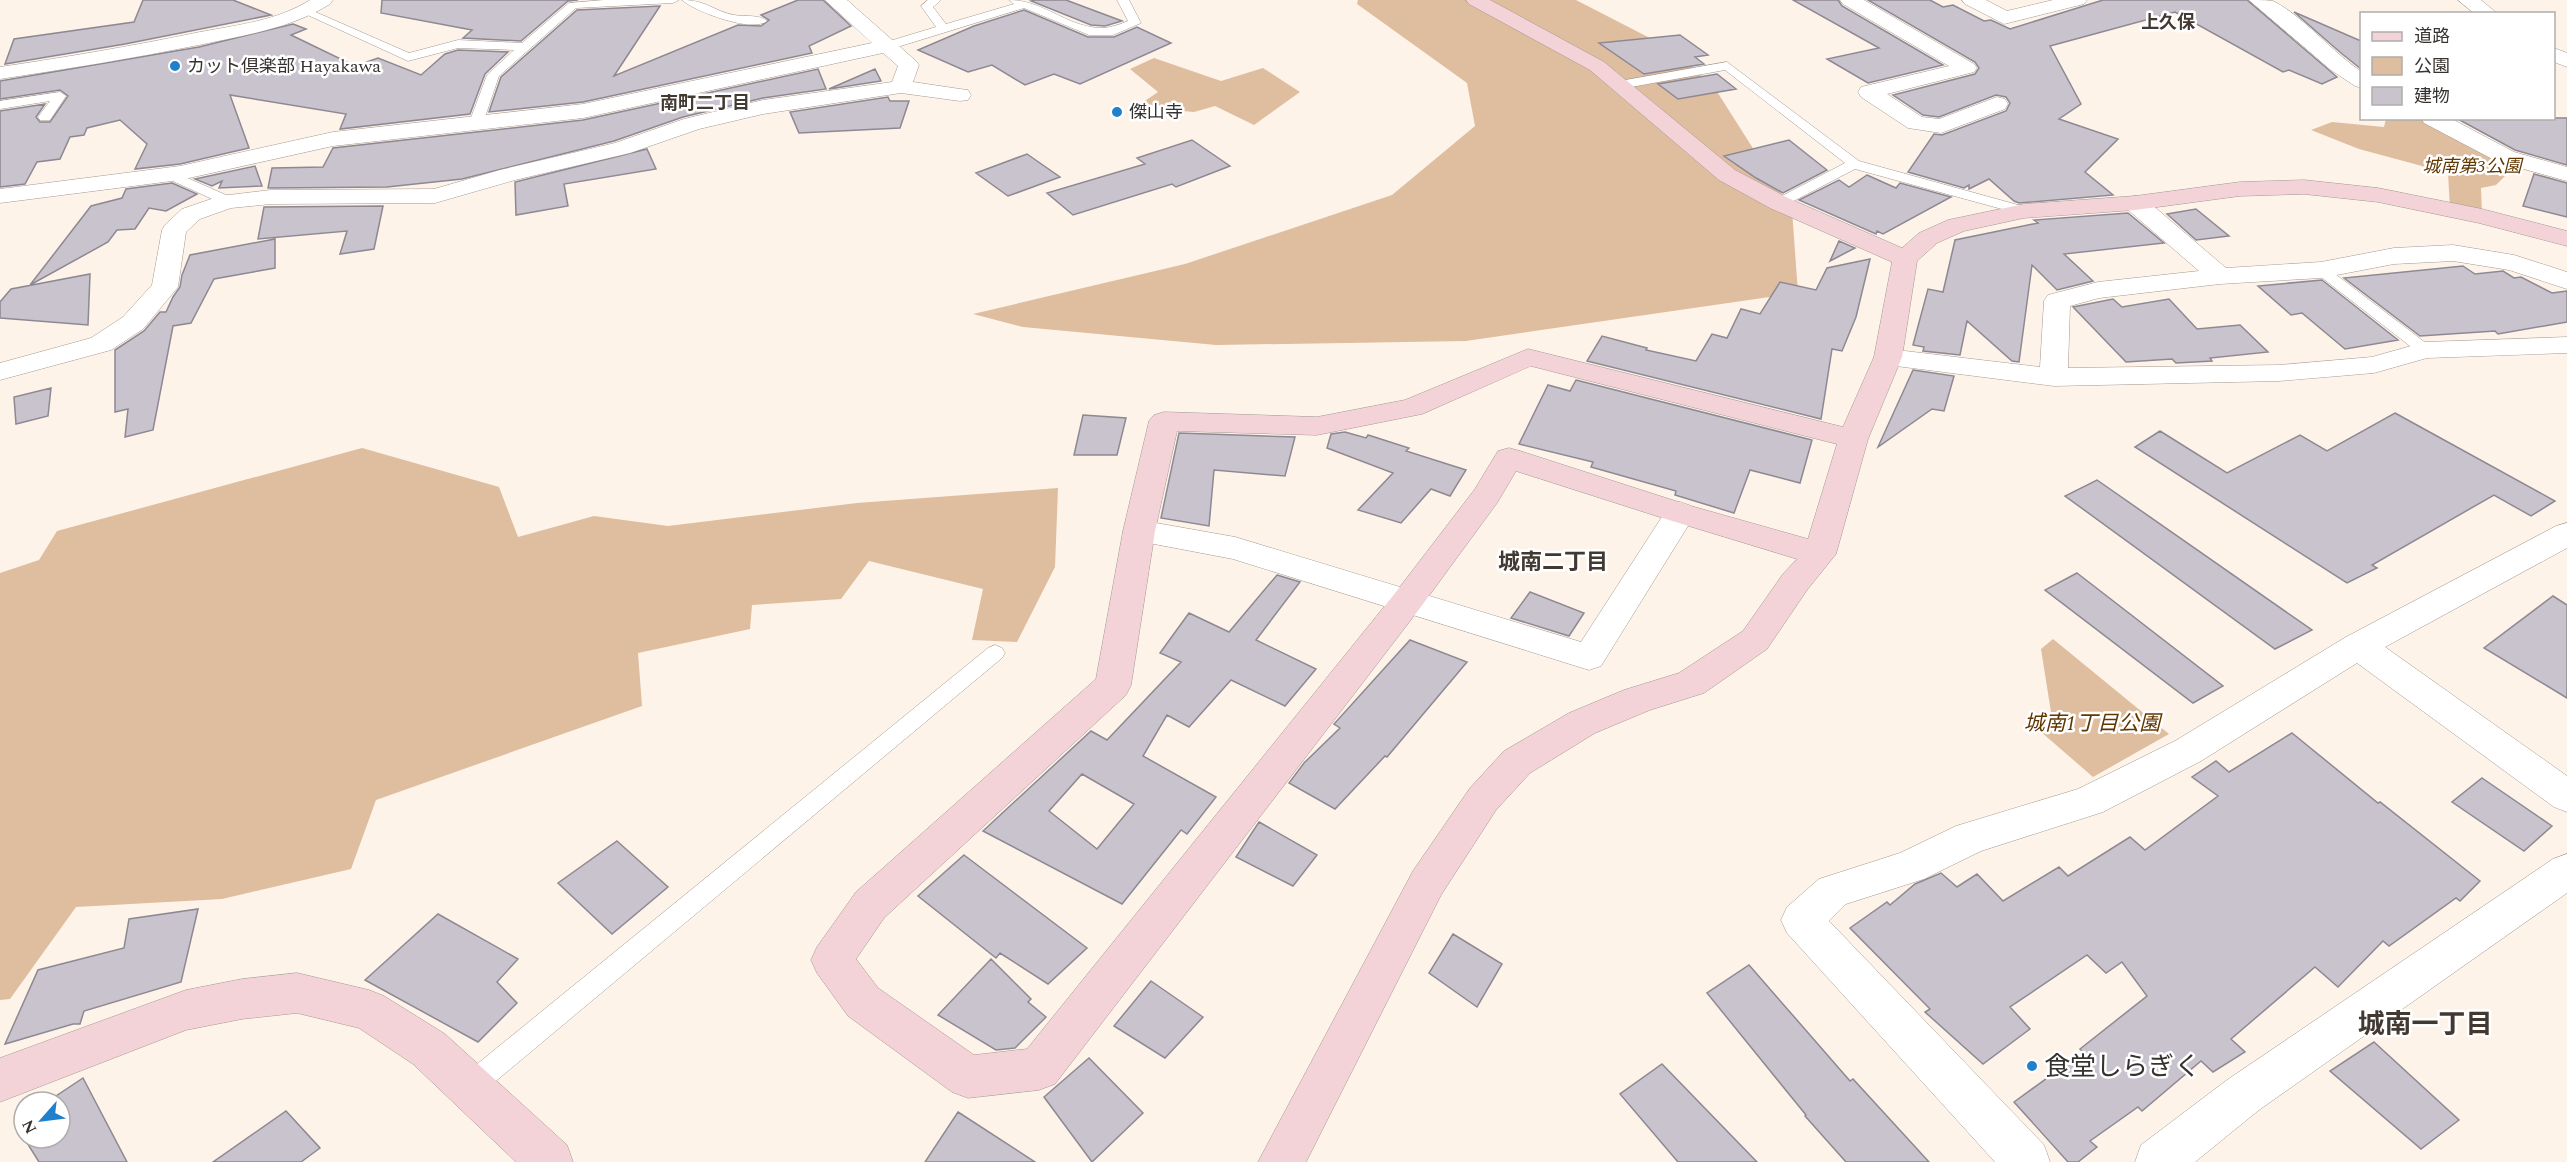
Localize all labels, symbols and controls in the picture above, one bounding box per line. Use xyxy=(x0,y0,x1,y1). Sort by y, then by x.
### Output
district label: 上久保 xyxy=(2141,9,2196,36)
legend xyxy=(2360,12,2555,120)
text: 道路 xyxy=(2414,23,2450,50)
place label: カット倶楽部 Hayakawa xyxy=(187,53,381,80)
text: 公園 xyxy=(2414,53,2450,80)
marker: カット倶楽部 Hayakawa xyxy=(168,59,182,73)
text: 建物 xyxy=(2414,83,2450,110)
district label: 南町二丁目 xyxy=(660,90,750,117)
place label: 傑山寺 xyxy=(1129,99,1183,126)
marker: 傑山寺 xyxy=(1110,105,1124,119)
park label: 城南第3公園 xyxy=(2423,153,2524,180)
district label: 城南二丁目 xyxy=(1498,546,1608,579)
park label: 城南1丁目公園 xyxy=(2024,708,2163,740)
district label: 城南一丁目 xyxy=(2358,1004,2493,1046)
place label: 食堂しらぎく xyxy=(2044,1047,2201,1087)
marker: 食堂しらぎく xyxy=(2025,1059,2039,1073)
north arrow xyxy=(12,1090,72,1150)
text: N xyxy=(16,1115,43,1138)

